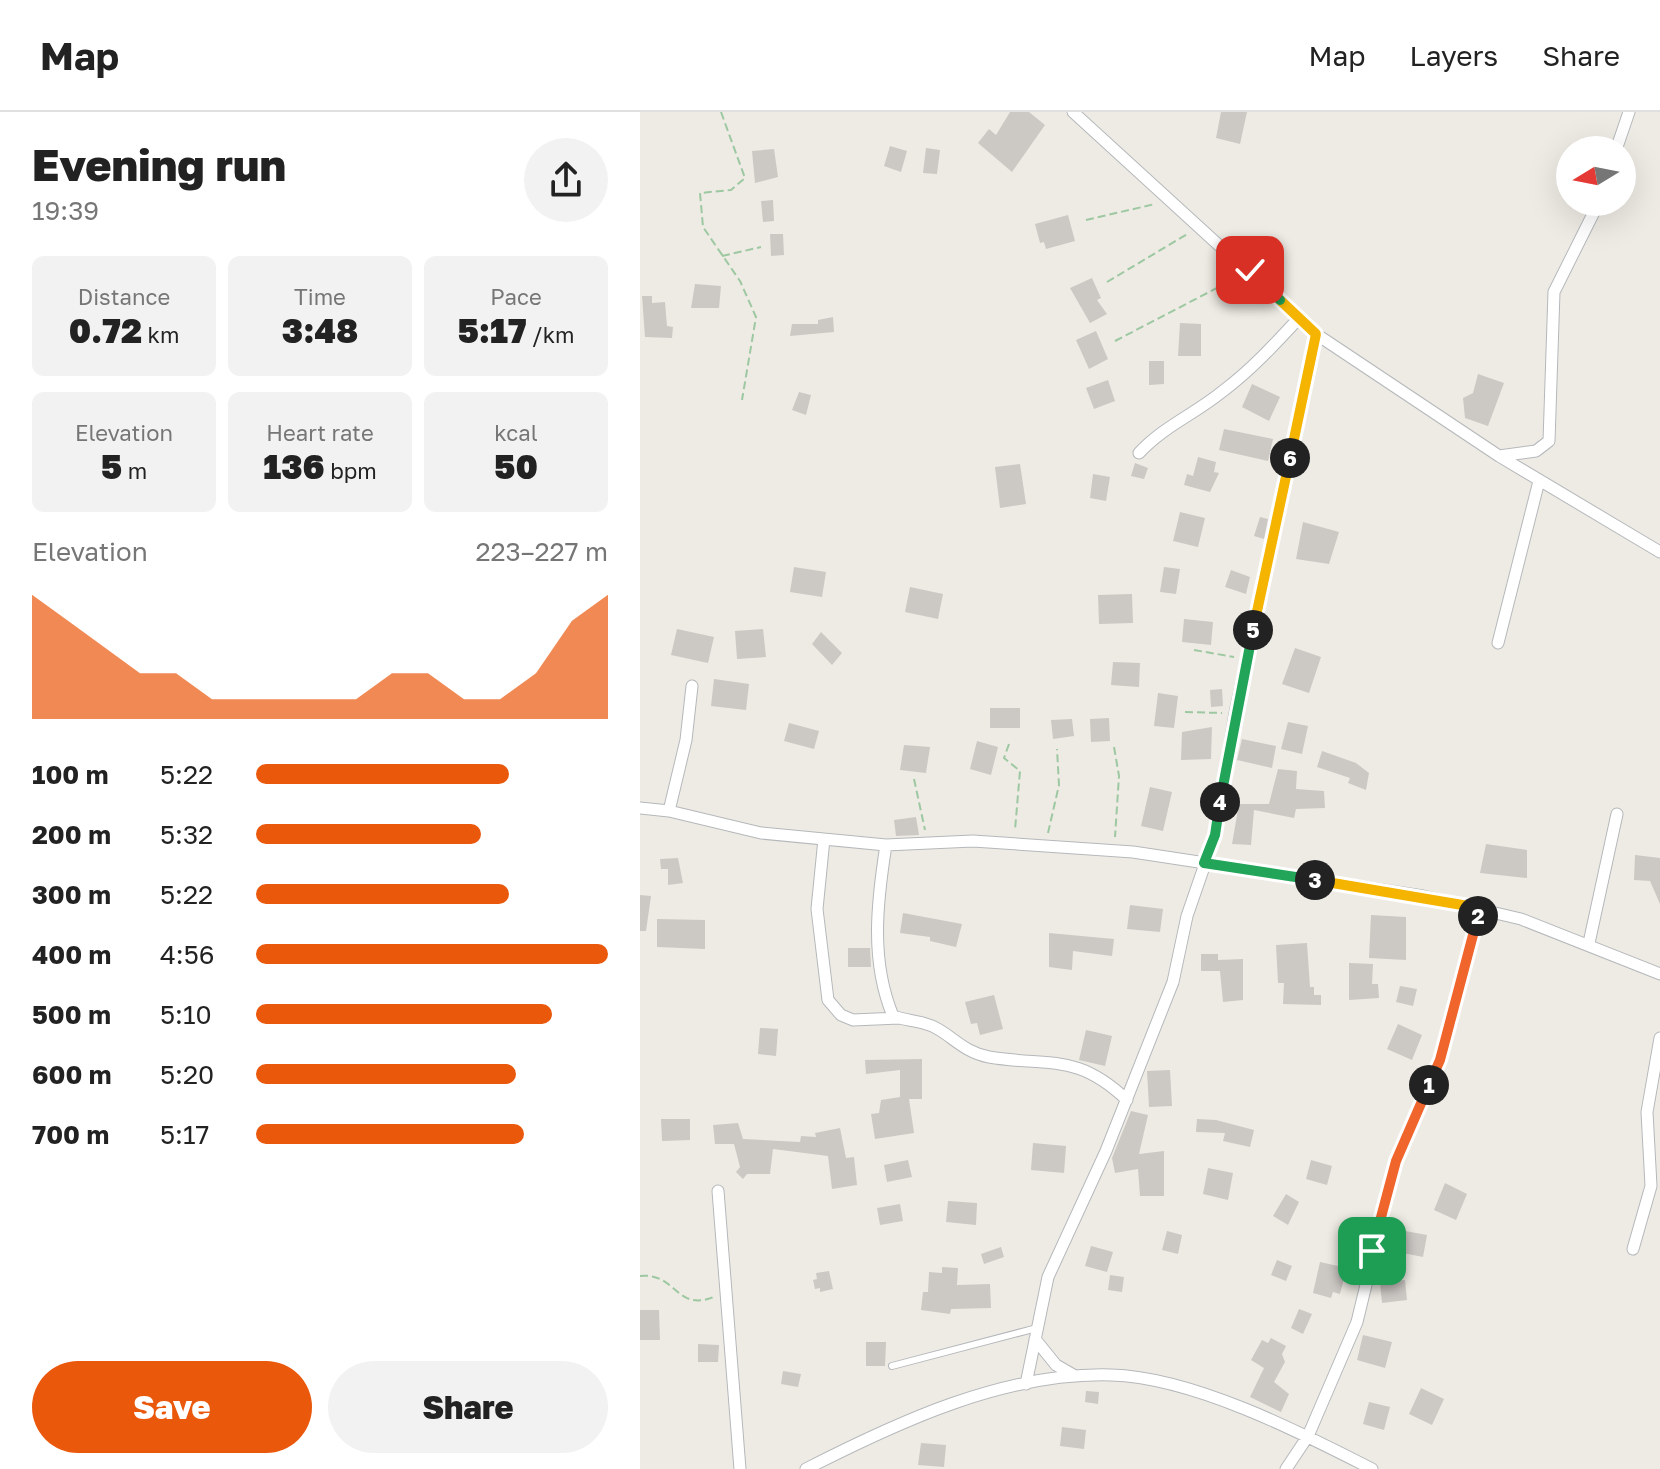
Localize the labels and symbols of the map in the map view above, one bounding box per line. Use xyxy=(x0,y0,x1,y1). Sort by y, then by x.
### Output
north arrow xyxy=(1556,136,1636,216)
pin xyxy=(1216,236,1284,304)
pin: 6 xyxy=(1270,438,1310,478)
pin: 5 xyxy=(1233,610,1273,650)
pin: 4 xyxy=(1200,782,1240,822)
pin: 3 xyxy=(1295,860,1335,900)
pin: 2 xyxy=(1458,896,1498,936)
pin: 1 xyxy=(1409,1065,1449,1105)
pin xyxy=(1338,1217,1406,1285)

